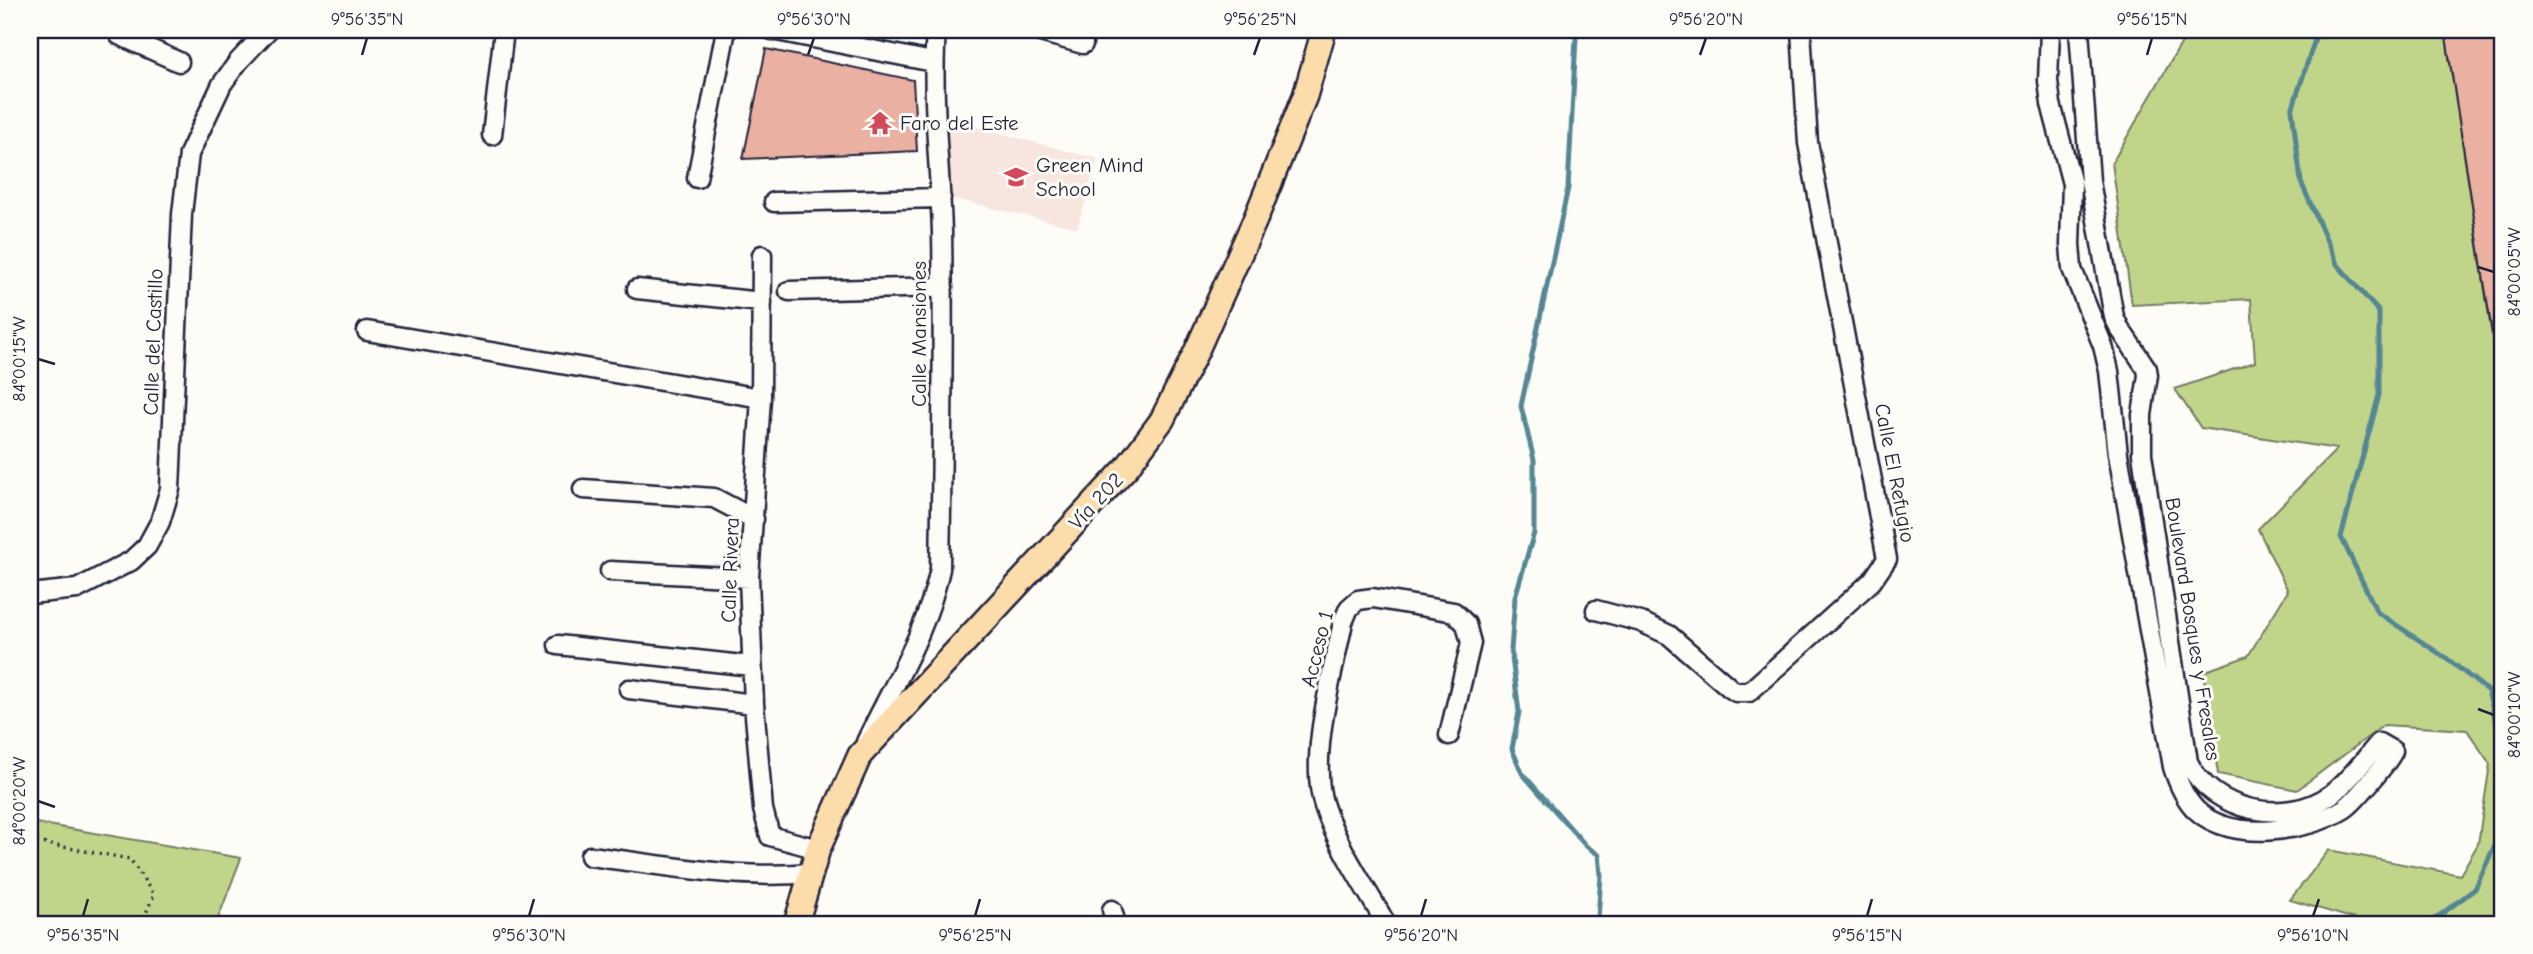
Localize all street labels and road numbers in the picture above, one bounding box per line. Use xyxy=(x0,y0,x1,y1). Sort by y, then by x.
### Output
street label: Calle Mansiones xyxy=(907,261,931,407)
street label: Calle del Castillo xyxy=(138,268,168,416)
street label: Calle El Refugio xyxy=(1870,401,1920,545)
street label: Vía 202 xyxy=(1064,468,1128,534)
street label: Boulevard Bosques y Fresales xyxy=(2160,496,2226,762)
street label: Calle Rivera xyxy=(716,517,744,623)
street label: Acceso 1 xyxy=(1296,608,1338,690)

